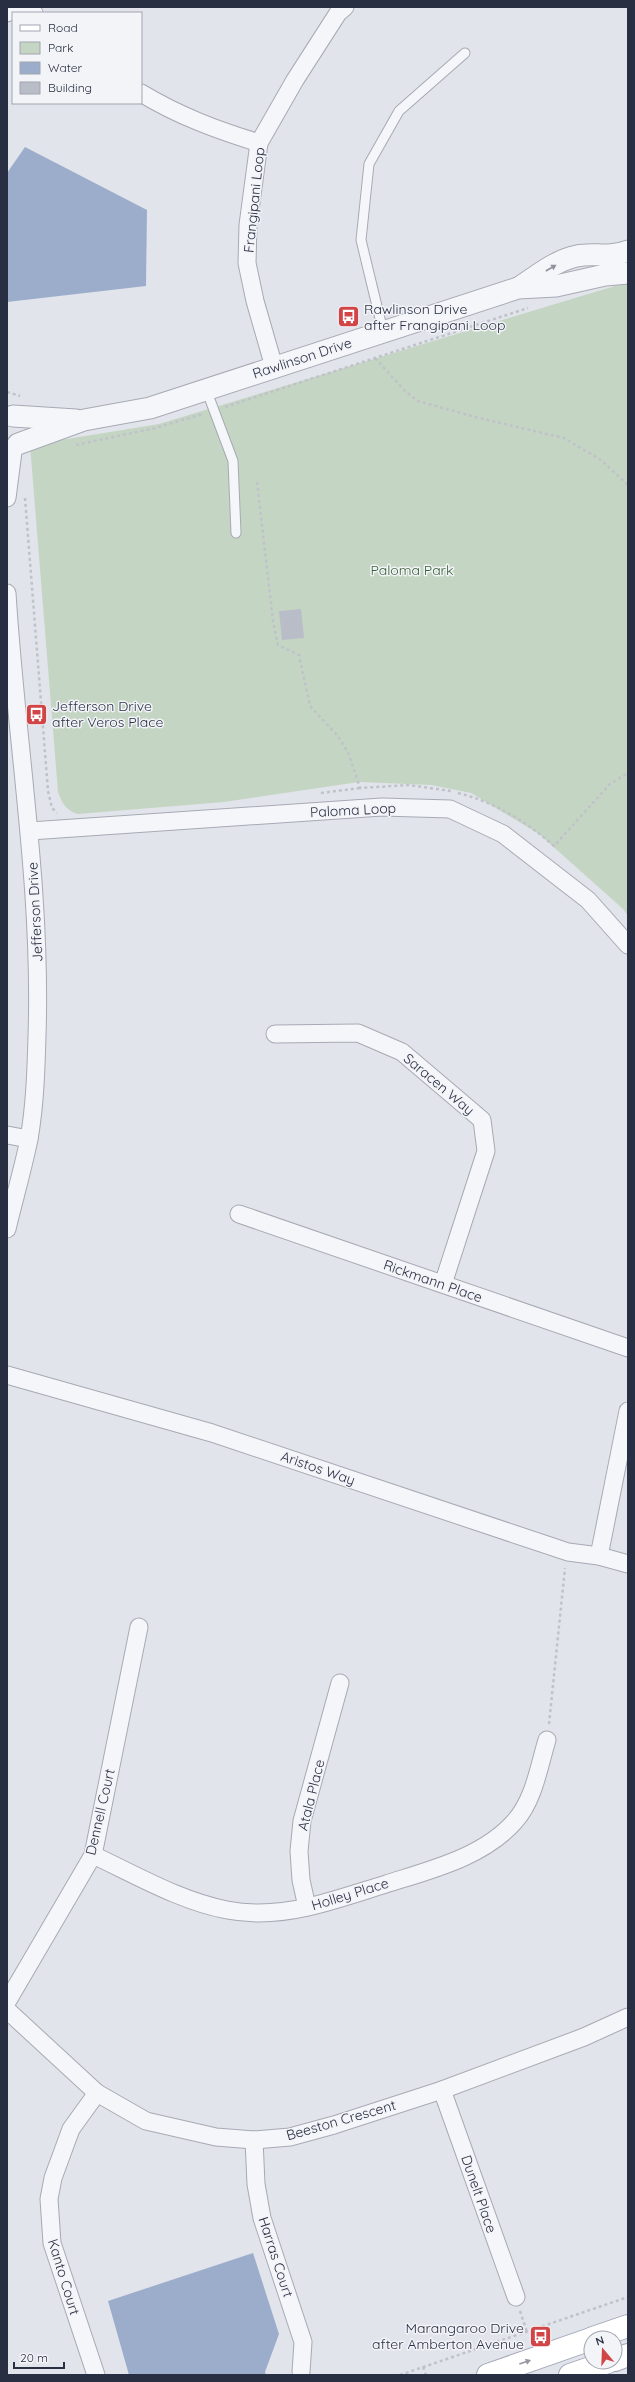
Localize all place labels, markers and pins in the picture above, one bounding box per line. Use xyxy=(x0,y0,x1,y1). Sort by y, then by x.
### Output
place label: Rawlinson Drive after Frangipani Loop xyxy=(364,300,505,334)
bus stop icon: Rawlinson Drive after Frangipani Loop xyxy=(335,304,361,330)
place label: Jefferson Drive after Veros Place xyxy=(52,697,163,731)
bus stop icon: Jefferson Drive after Veros Place xyxy=(23,701,49,727)
place label: Marangaroo Drive after Amberton Avenue xyxy=(372,2319,524,2353)
bus stop icon: Marangaroo Drive after Amberton Avenue xyxy=(527,2323,553,2349)

